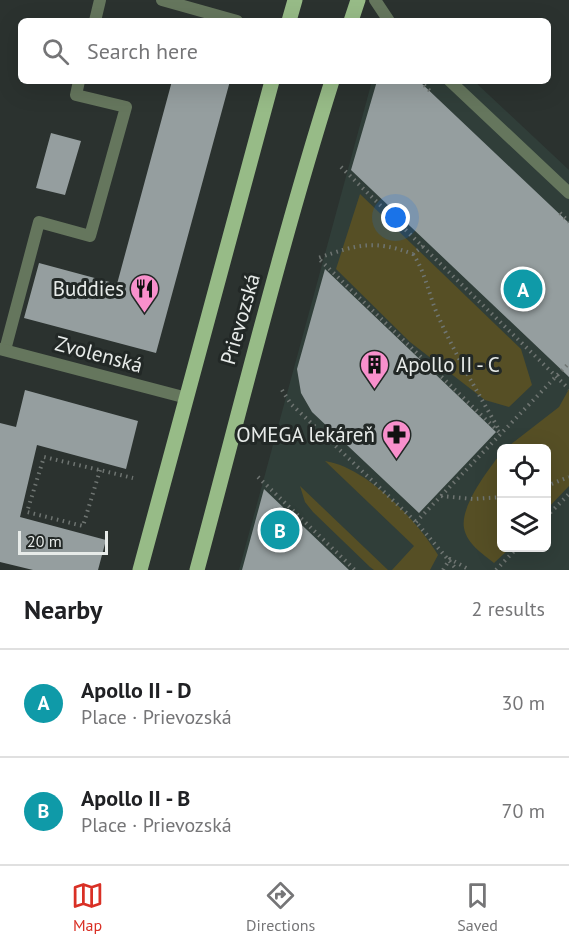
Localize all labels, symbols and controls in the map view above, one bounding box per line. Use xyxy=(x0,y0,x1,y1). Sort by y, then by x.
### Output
search box xyxy=(18,18,551,84)
icon: search xyxy=(39,35,72,68)
text: Search here xyxy=(87,37,198,65)
your location xyxy=(381,203,410,232)
pin: A xyxy=(504,266,542,312)
street label: Prievozská xyxy=(214,270,266,368)
restaurant icon: Buddies xyxy=(129,272,161,314)
place label: Buddies xyxy=(53,275,124,302)
street label: Zvolenská xyxy=(52,329,146,379)
building icon: Apollo II - C xyxy=(359,348,391,390)
place label: Apollo II - C xyxy=(396,351,500,378)
pharmacy icon: OMEGA lekáreň xyxy=(380,418,412,460)
place label: OMEGA lekáreň xyxy=(236,421,375,448)
map controls xyxy=(497,444,551,552)
button: locate xyxy=(497,444,551,498)
button: layers xyxy=(497,498,551,552)
pin: B xyxy=(260,508,300,552)
scale bar xyxy=(18,528,108,556)
text: 20 m xyxy=(27,531,62,551)
text: Nearby xyxy=(24,593,102,626)
text: 2 results xyxy=(472,596,545,622)
text: Apollo II - D xyxy=(81,676,191,704)
text: A xyxy=(37,690,50,716)
text: 30 m xyxy=(502,690,545,716)
text: Place · Prievozská xyxy=(81,704,232,730)
text: Apollo II - B xyxy=(81,784,190,812)
text: B xyxy=(38,798,49,824)
text: 70 m xyxy=(502,798,545,824)
text: Place · Prievozská xyxy=(81,812,232,838)
tab: Map xyxy=(71,879,104,935)
tab: Directions xyxy=(246,879,315,935)
tab: Saved xyxy=(457,879,498,935)

